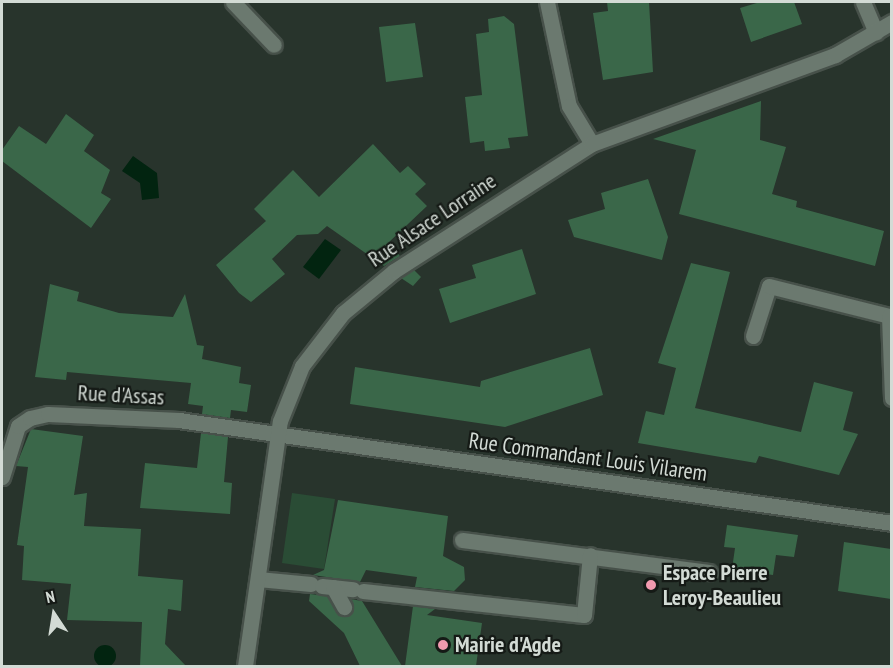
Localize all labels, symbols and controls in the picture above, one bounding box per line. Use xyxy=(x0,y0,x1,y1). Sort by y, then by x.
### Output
street label: Rue Alsace Lorraine xyxy=(363,167,501,273)
street label: Rue d'Assas xyxy=(77,380,165,410)
street label: Rue Commandant Louis Vilarem xyxy=(467,427,709,487)
place label: Espace Pierre Leroy-Beaulieu xyxy=(663,559,781,610)
marker: Espace Pierre Leroy-Beaulieu xyxy=(644,578,658,592)
north arrow xyxy=(24,584,84,644)
text: N xyxy=(44,586,57,607)
place label: Mairie d'Agde xyxy=(455,632,561,658)
marker: Mairie d'Agde xyxy=(436,638,450,652)

